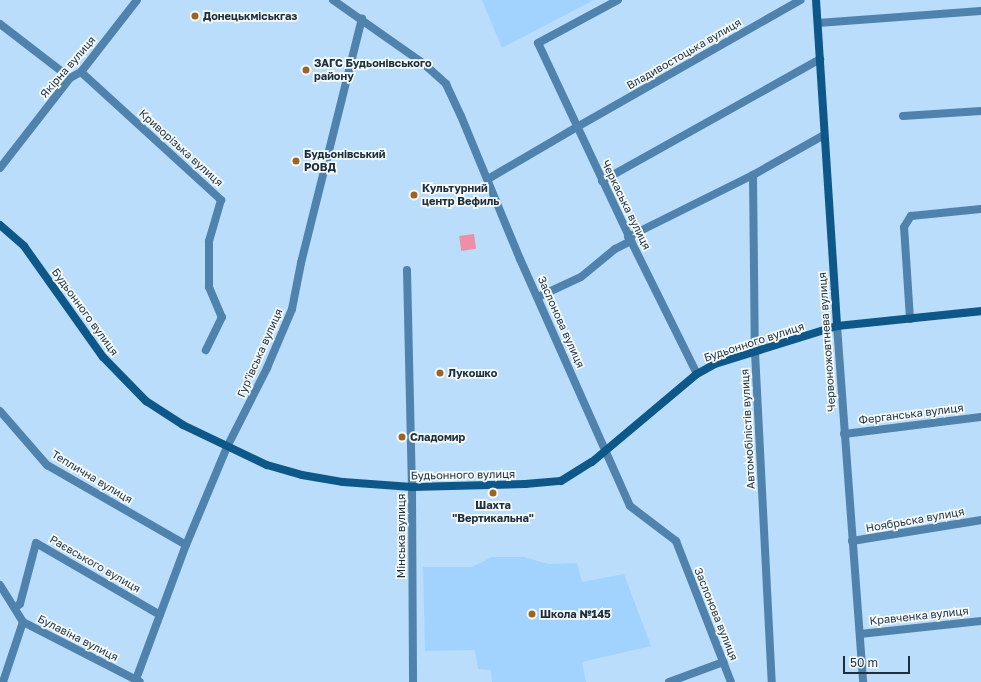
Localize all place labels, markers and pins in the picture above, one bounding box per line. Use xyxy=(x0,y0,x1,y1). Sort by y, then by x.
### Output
place label: Донецькміськгаз xyxy=(203,9,297,23)
marker: Донецькміськгаз xyxy=(190,11,200,21)
place label: ЗАГС Будьонівського району xyxy=(314,57,432,83)
marker: ЗАГС Будьонівського району xyxy=(301,65,311,75)
place label: Будьонівський РОВД xyxy=(304,148,385,174)
marker: Будьонівський РОВД xyxy=(291,156,301,166)
place label: Культурний центр Вефиль xyxy=(422,182,499,208)
marker: Культурний центр Вефиль xyxy=(409,190,419,200)
place label: Лукошко xyxy=(448,366,497,380)
marker: Лукошко xyxy=(435,368,445,378)
place label: Сладомир xyxy=(410,430,465,444)
marker: Сладомир xyxy=(397,432,407,442)
marker: Шахта "Вертикальна" xyxy=(488,488,498,498)
place label: Шахта "Вертикальна" xyxy=(452,499,534,525)
place label: Школа №145 xyxy=(540,607,611,621)
marker: Школа №145 xyxy=(527,609,537,619)

